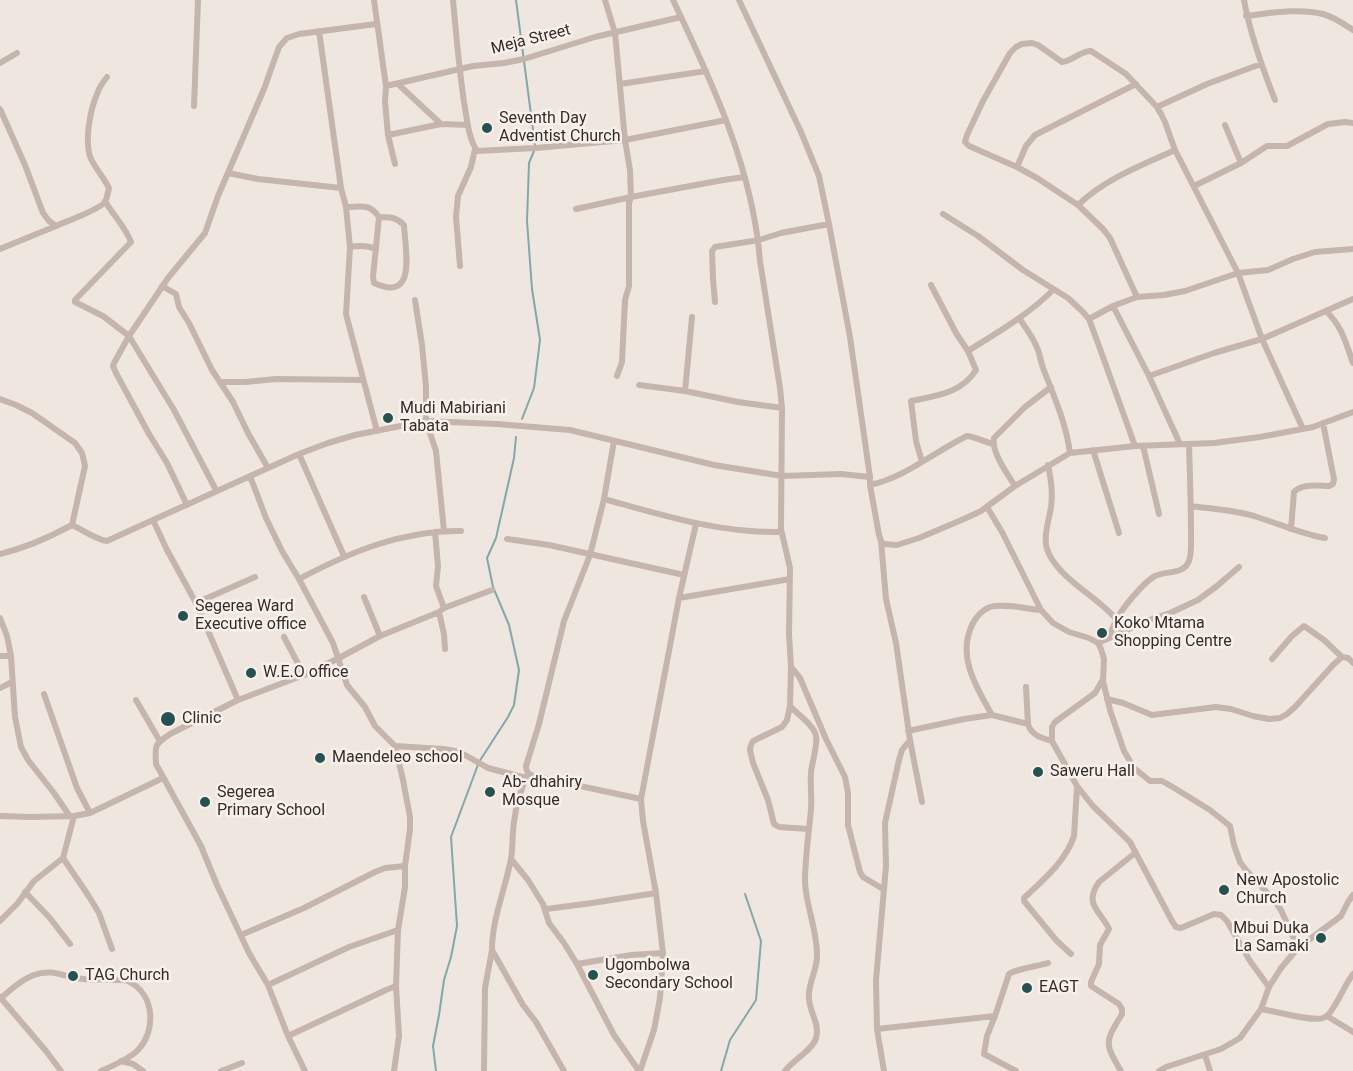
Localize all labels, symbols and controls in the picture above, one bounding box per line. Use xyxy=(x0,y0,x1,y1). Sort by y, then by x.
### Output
street label: Meja Street xyxy=(489,21,573,59)
place label: Seventh Day Adventist Church xyxy=(499,109,621,147)
marker: Seventh Day Adventist Church xyxy=(480,121,494,135)
place label: Mudi Mabiriani Tabata xyxy=(400,399,506,437)
marker: Mudi Mabiriani Tabata xyxy=(381,411,395,425)
place label: Segerea Ward Executive office xyxy=(195,597,306,635)
marker: Segerea Ward Executive office xyxy=(176,609,190,623)
place label: Koko Mtama Shopping Centre xyxy=(1114,614,1232,652)
marker: Koko Mtama Shopping Centre xyxy=(1095,626,1109,640)
place label: W.E.O office xyxy=(263,663,348,683)
marker: W.E.O office xyxy=(244,666,258,680)
place label: Clinic xyxy=(182,709,221,729)
marker: Clinic xyxy=(159,710,177,728)
place label: Maendeleo school xyxy=(332,748,463,768)
marker: Maendeleo school xyxy=(313,751,327,765)
place label: Saweru Hall xyxy=(1050,762,1135,782)
marker: Saweru Hall xyxy=(1031,765,1045,779)
place label: Ab- dhahiry Mosque xyxy=(502,773,582,811)
place label: Segerea Primary School xyxy=(217,783,325,821)
marker: Ab- dhahiry Mosque xyxy=(483,785,497,799)
marker: Segerea Primary School xyxy=(198,795,212,809)
place label: New Apostolic Church xyxy=(1236,871,1339,909)
marker: New Apostolic Church xyxy=(1217,883,1231,897)
place label: Mbui Duka La Samaki xyxy=(1233,919,1309,957)
marker: Mbui Duka La Samaki xyxy=(1314,931,1328,945)
place label: Ugombolwa Secondary School xyxy=(605,956,733,994)
place label: TAG Church xyxy=(85,966,170,986)
marker: Ugombolwa Secondary School xyxy=(586,968,600,982)
marker: TAG Church xyxy=(66,969,80,983)
place label: EAGT xyxy=(1039,978,1079,998)
marker: EAGT xyxy=(1020,981,1034,995)

